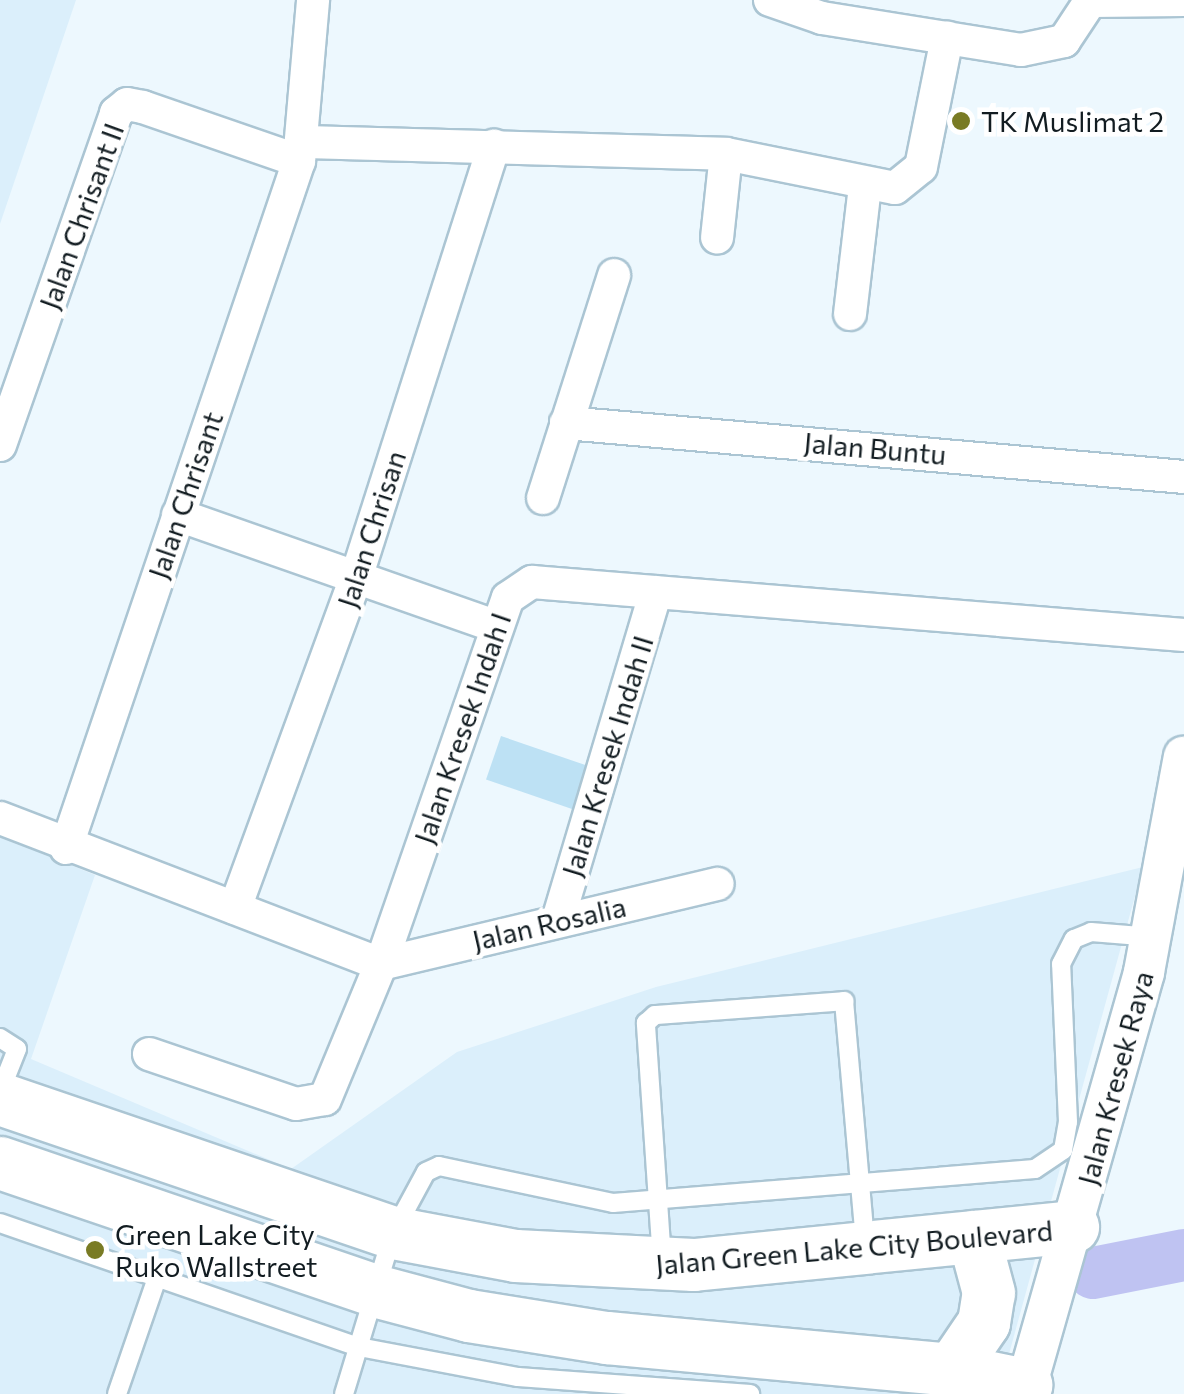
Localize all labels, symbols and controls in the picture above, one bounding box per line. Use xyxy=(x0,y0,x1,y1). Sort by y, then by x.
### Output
place label: TK Muslimat 2 xyxy=(981,104,1164,138)
marker: TK Muslimat 2 xyxy=(950,110,972,132)
street label: Jalan Chrisant II xyxy=(32,118,130,314)
street label: Jalan Chrisant xyxy=(141,407,229,583)
street label: Jalan Buntu xyxy=(802,425,948,471)
street label: Jalan Chrisan xyxy=(330,446,412,612)
street label: Jalan Kresek Indah I xyxy=(407,608,517,848)
street label: Jalan Kresek Indah II xyxy=(554,632,660,880)
street label: Jalan Rosalia xyxy=(469,889,629,957)
street label: Jalan Kresek Raya xyxy=(1070,967,1160,1189)
street label: Jalan Green Lake City Boulevard xyxy=(654,1213,1054,1281)
place label: Green Lake City Ruko Wallstreet xyxy=(115,1217,317,1283)
marker: Green Lake City Ruko Wallstreet xyxy=(84,1239,106,1261)

